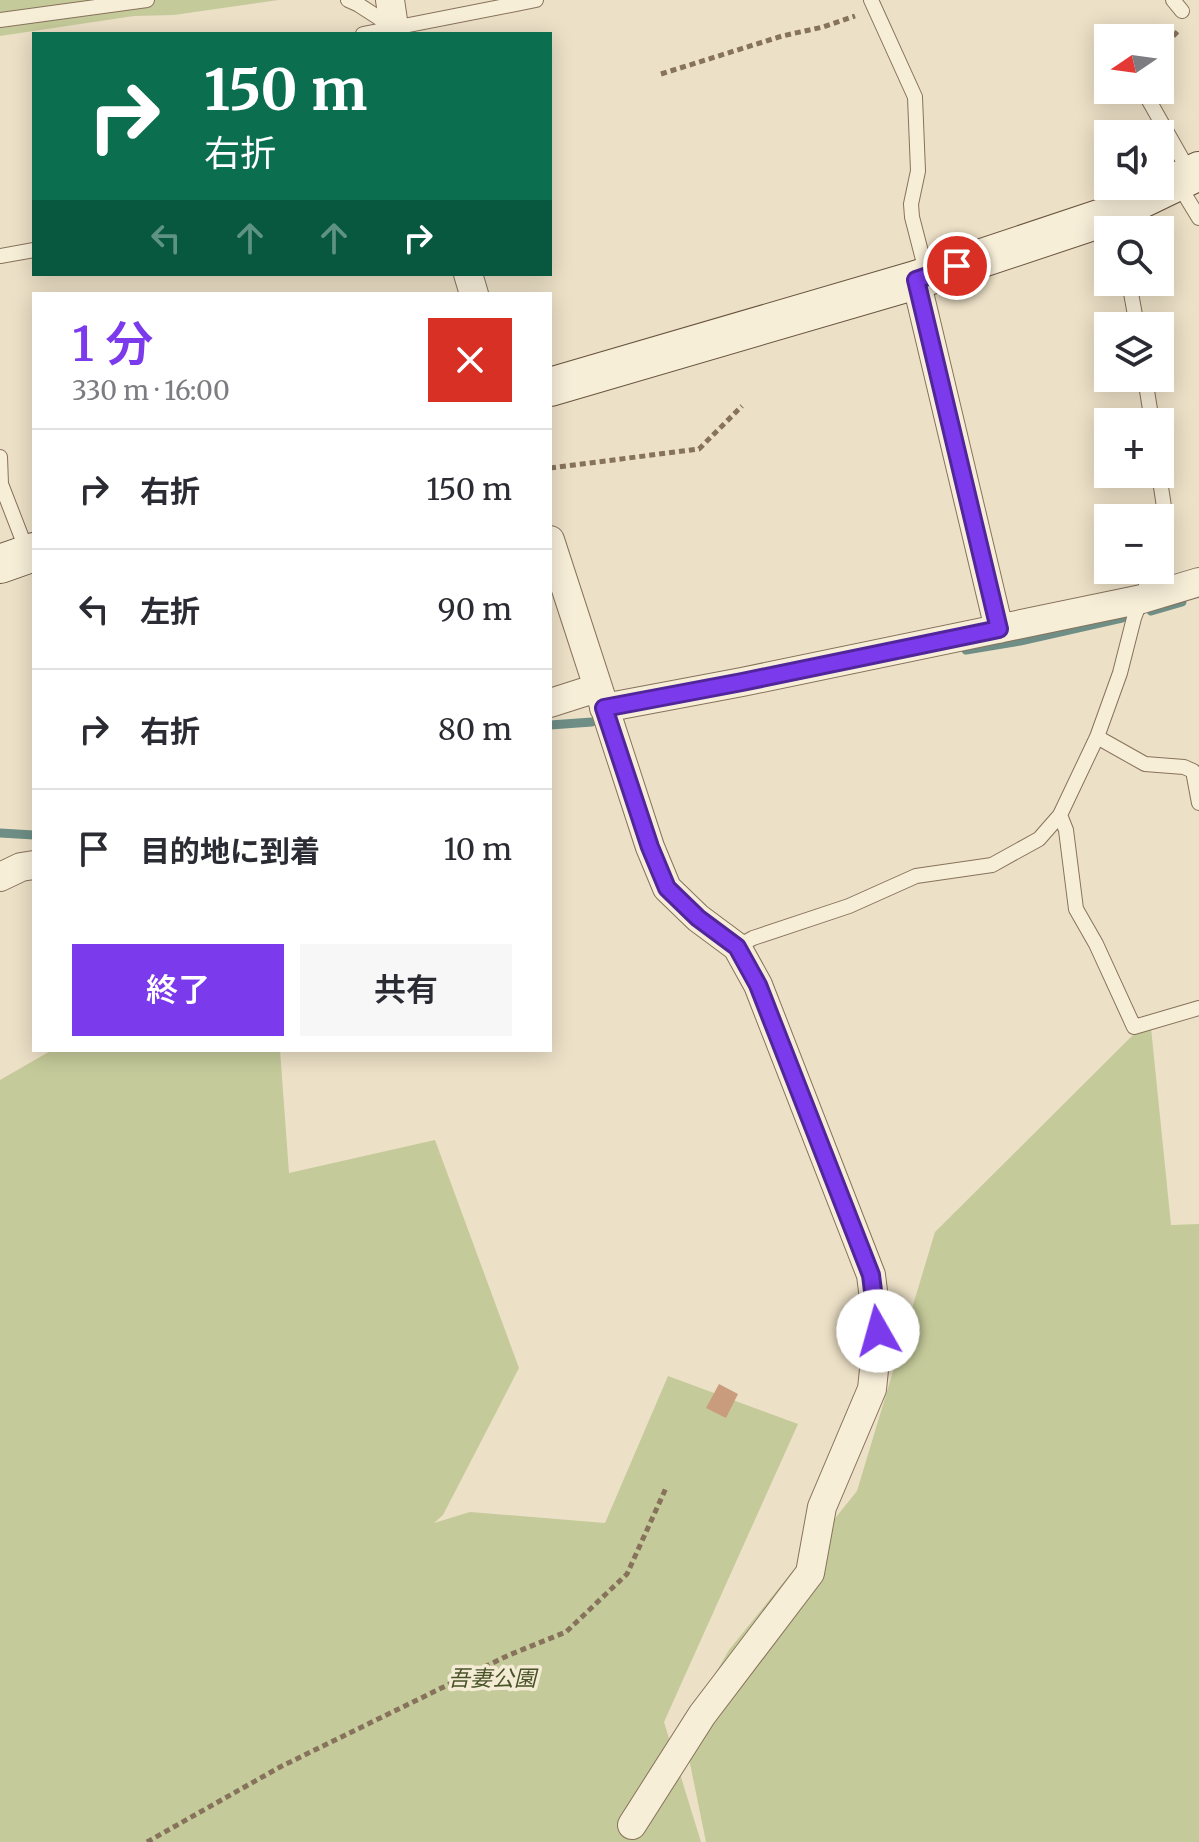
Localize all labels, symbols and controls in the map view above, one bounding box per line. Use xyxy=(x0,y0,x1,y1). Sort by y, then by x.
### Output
north arrow xyxy=(1094,24,1174,104)
map controls xyxy=(1094,24,1174,584)
text: 150 m xyxy=(204,55,367,125)
icon: right xyxy=(72,64,176,168)
button: sound xyxy=(1094,120,1174,200)
text: 右折 xyxy=(204,131,276,176)
icon: left xyxy=(144,216,188,260)
icon: ahead xyxy=(228,216,272,260)
icon: ahead xyxy=(312,216,356,260)
icon: right xyxy=(396,216,440,260)
button: search xyxy=(1094,216,1174,296)
pin xyxy=(923,232,991,300)
icon: arrive xyxy=(935,244,979,288)
button: layers xyxy=(1094,312,1174,392)
text: 1 分 xyxy=(72,314,153,374)
button: close xyxy=(428,318,512,402)
text: 330 m · 16:00 xyxy=(72,374,230,407)
button: + xyxy=(1094,408,1174,488)
icon: right xyxy=(72,467,116,511)
text: 150 m xyxy=(426,470,512,508)
text: 右折 xyxy=(140,472,200,510)
button: − xyxy=(1094,504,1174,584)
icon: left xyxy=(72,587,116,631)
text: 90 m xyxy=(438,590,512,628)
text: 左折 xyxy=(140,592,200,630)
icon: right xyxy=(72,707,116,751)
text: 80 m xyxy=(438,710,512,748)
text: 右折 xyxy=(140,712,200,750)
icon: arrive xyxy=(72,827,116,871)
text: 10 m xyxy=(444,830,512,868)
text: 目的地に到着 xyxy=(140,832,320,870)
button: 終了 xyxy=(72,944,284,1036)
button: 共有 xyxy=(300,944,512,1036)
position arrow xyxy=(836,1289,920,1373)
park label: 吾妻公園 xyxy=(448,1664,539,1692)

